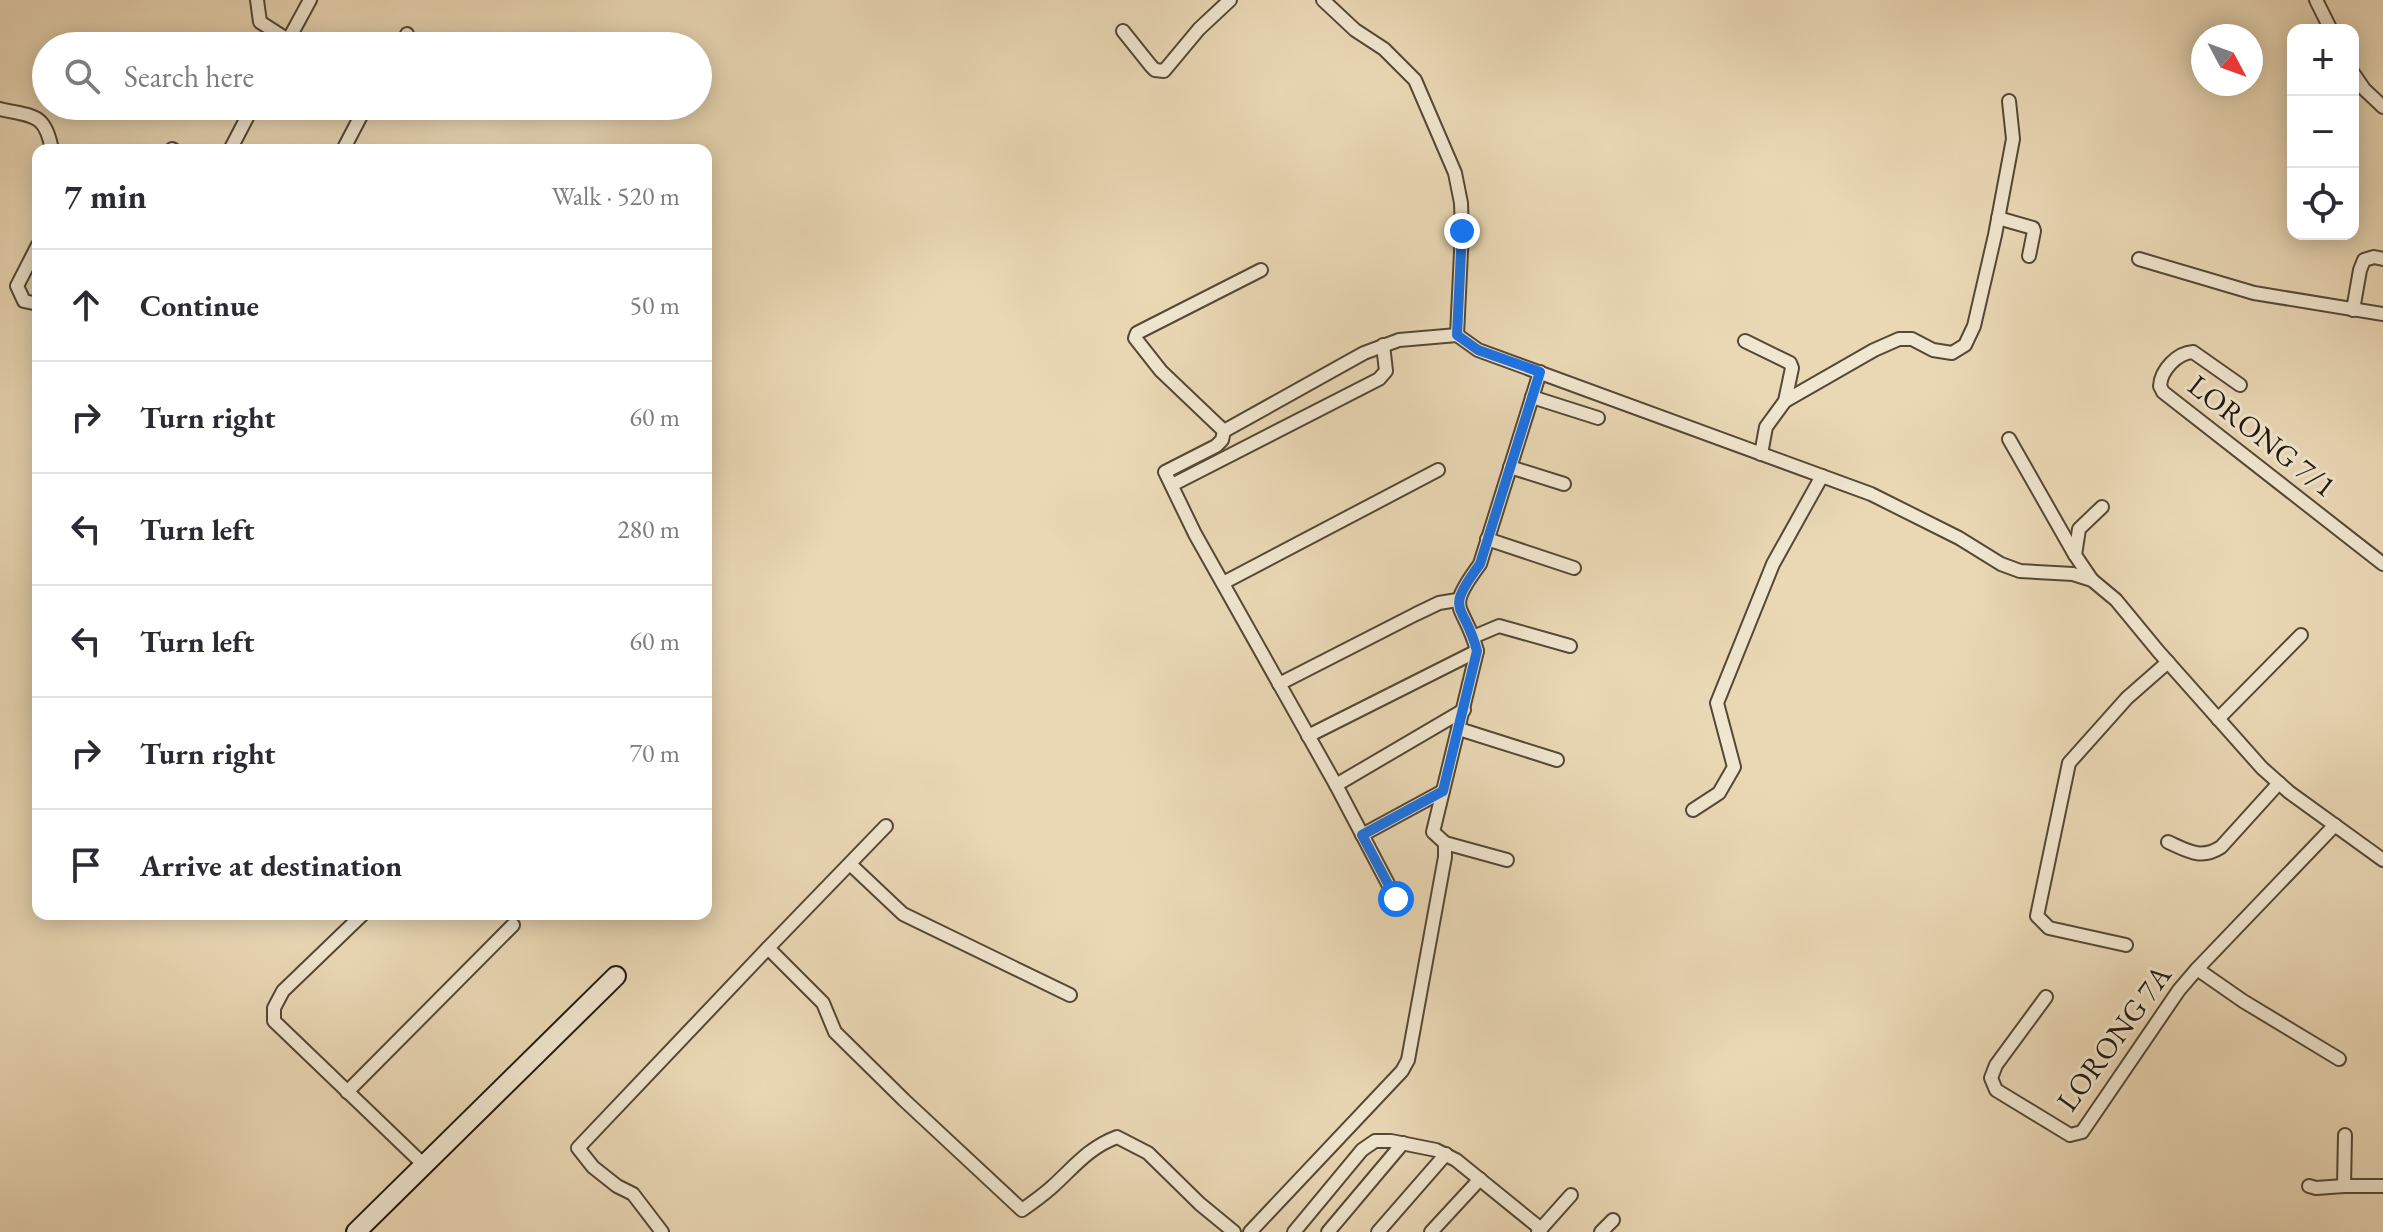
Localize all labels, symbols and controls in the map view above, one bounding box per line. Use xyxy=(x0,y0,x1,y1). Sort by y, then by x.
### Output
north arrow xyxy=(2191,24,2263,96)
map controls xyxy=(2287,24,2359,240)
button: + xyxy=(2287,24,2359,96)
search box xyxy=(32,32,712,120)
icon: search xyxy=(60,54,104,98)
text: Search here xyxy=(124,57,254,96)
button: − xyxy=(2287,96,2359,168)
button: locate xyxy=(2287,168,2359,240)
text: 7 min xyxy=(64,174,147,218)
text: Walk · 520 m xyxy=(552,179,680,213)
route end xyxy=(1444,213,1480,249)
icon: ahead xyxy=(64,283,108,327)
text: Continue xyxy=(140,286,259,325)
text: 50 m xyxy=(630,288,680,322)
street label: LORONG 7/1 xyxy=(2181,366,2344,505)
icon: right xyxy=(64,395,108,439)
text: Turn right xyxy=(140,398,276,437)
text: 60 m xyxy=(630,400,680,434)
icon: left xyxy=(64,507,108,551)
text: Turn left xyxy=(140,510,254,549)
text: 280 m xyxy=(617,512,680,546)
icon: left xyxy=(64,619,108,663)
text: Turn left xyxy=(140,622,254,661)
text: 60 m xyxy=(630,624,680,658)
icon: right xyxy=(64,731,108,775)
text: Turn right xyxy=(140,734,276,773)
text: 70 m xyxy=(630,736,680,770)
icon: arrive xyxy=(64,843,108,887)
text: Arrive at destination xyxy=(140,846,402,885)
route start xyxy=(1378,881,1414,917)
street label: LORONG 7A xyxy=(2047,957,2180,1119)

